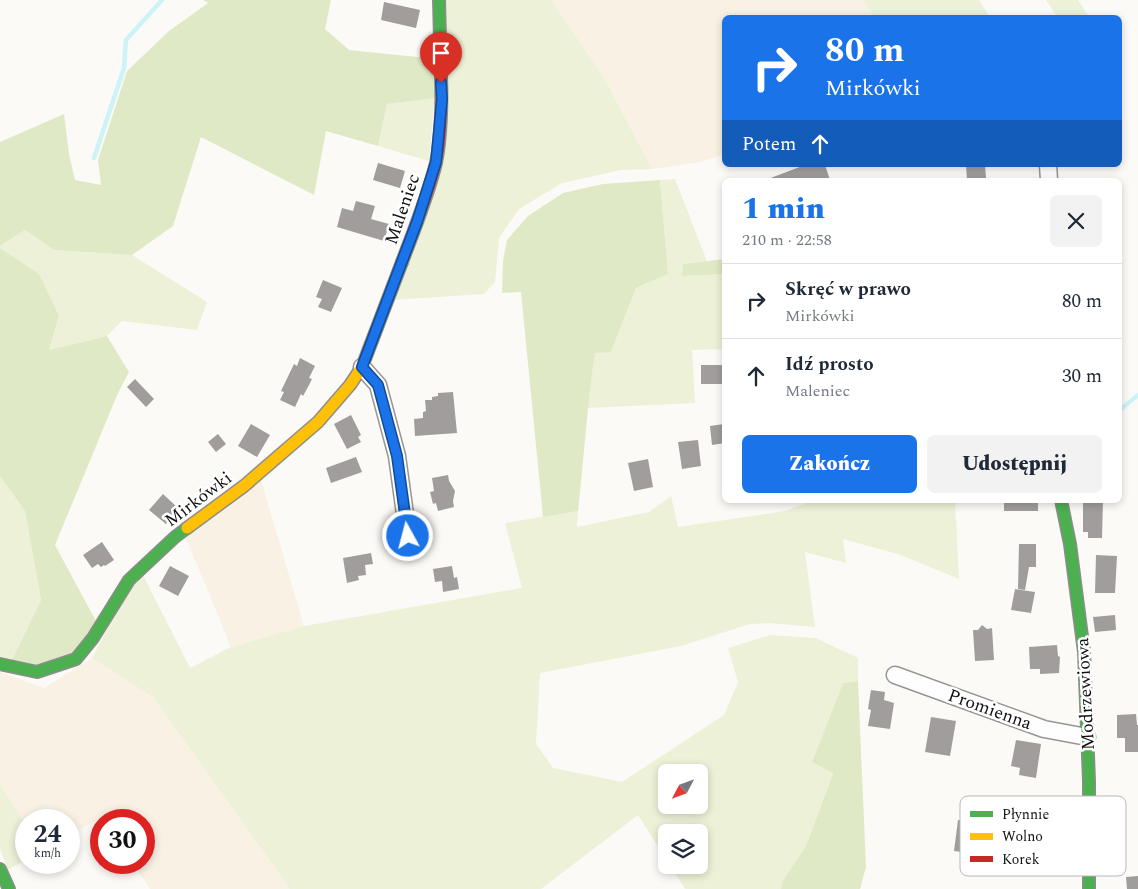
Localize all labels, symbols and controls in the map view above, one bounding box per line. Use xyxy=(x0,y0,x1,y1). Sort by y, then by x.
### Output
text: 80 m xyxy=(825,24,905,77)
pin xyxy=(420,32,462,83)
icon: right xyxy=(742,35,807,100)
icon: arrive xyxy=(427,39,455,67)
text: Mirkówki xyxy=(825,72,921,105)
text: Potem xyxy=(742,130,796,159)
icon: ahead xyxy=(806,130,834,158)
street label: Maleniec xyxy=(378,170,427,248)
text: 1 min xyxy=(742,186,825,232)
button: close xyxy=(1050,195,1102,247)
text: 210 m · 22:58 xyxy=(742,228,832,252)
text: Skręć w prawo xyxy=(785,275,911,304)
icon: right xyxy=(742,287,770,315)
text: 80 m xyxy=(1062,287,1102,316)
text: Mirkówki xyxy=(785,304,855,328)
text: Idź prosto xyxy=(785,350,874,379)
icon: ahead xyxy=(742,362,770,390)
text: 30 m xyxy=(1062,362,1102,391)
text: Maleniec xyxy=(785,379,850,403)
button: Zakończ xyxy=(742,435,917,493)
button: Udostępnij xyxy=(927,435,1102,493)
street label: Mirkówki xyxy=(159,465,238,534)
position arrow xyxy=(381,509,433,561)
street label: Modrzewiowa xyxy=(1069,637,1102,751)
street label: Promienna xyxy=(944,682,1036,737)
north arrow xyxy=(658,764,708,814)
map controls xyxy=(658,764,708,874)
legend xyxy=(960,796,1126,876)
text: Płynnie xyxy=(1002,804,1049,825)
speed limit sign: 30 xyxy=(90,809,155,874)
text: 24 xyxy=(33,816,62,854)
button: layers xyxy=(658,824,708,874)
text: Wolno xyxy=(1002,826,1043,847)
text: km/h xyxy=(34,844,61,863)
text: Korek xyxy=(1002,849,1040,870)

